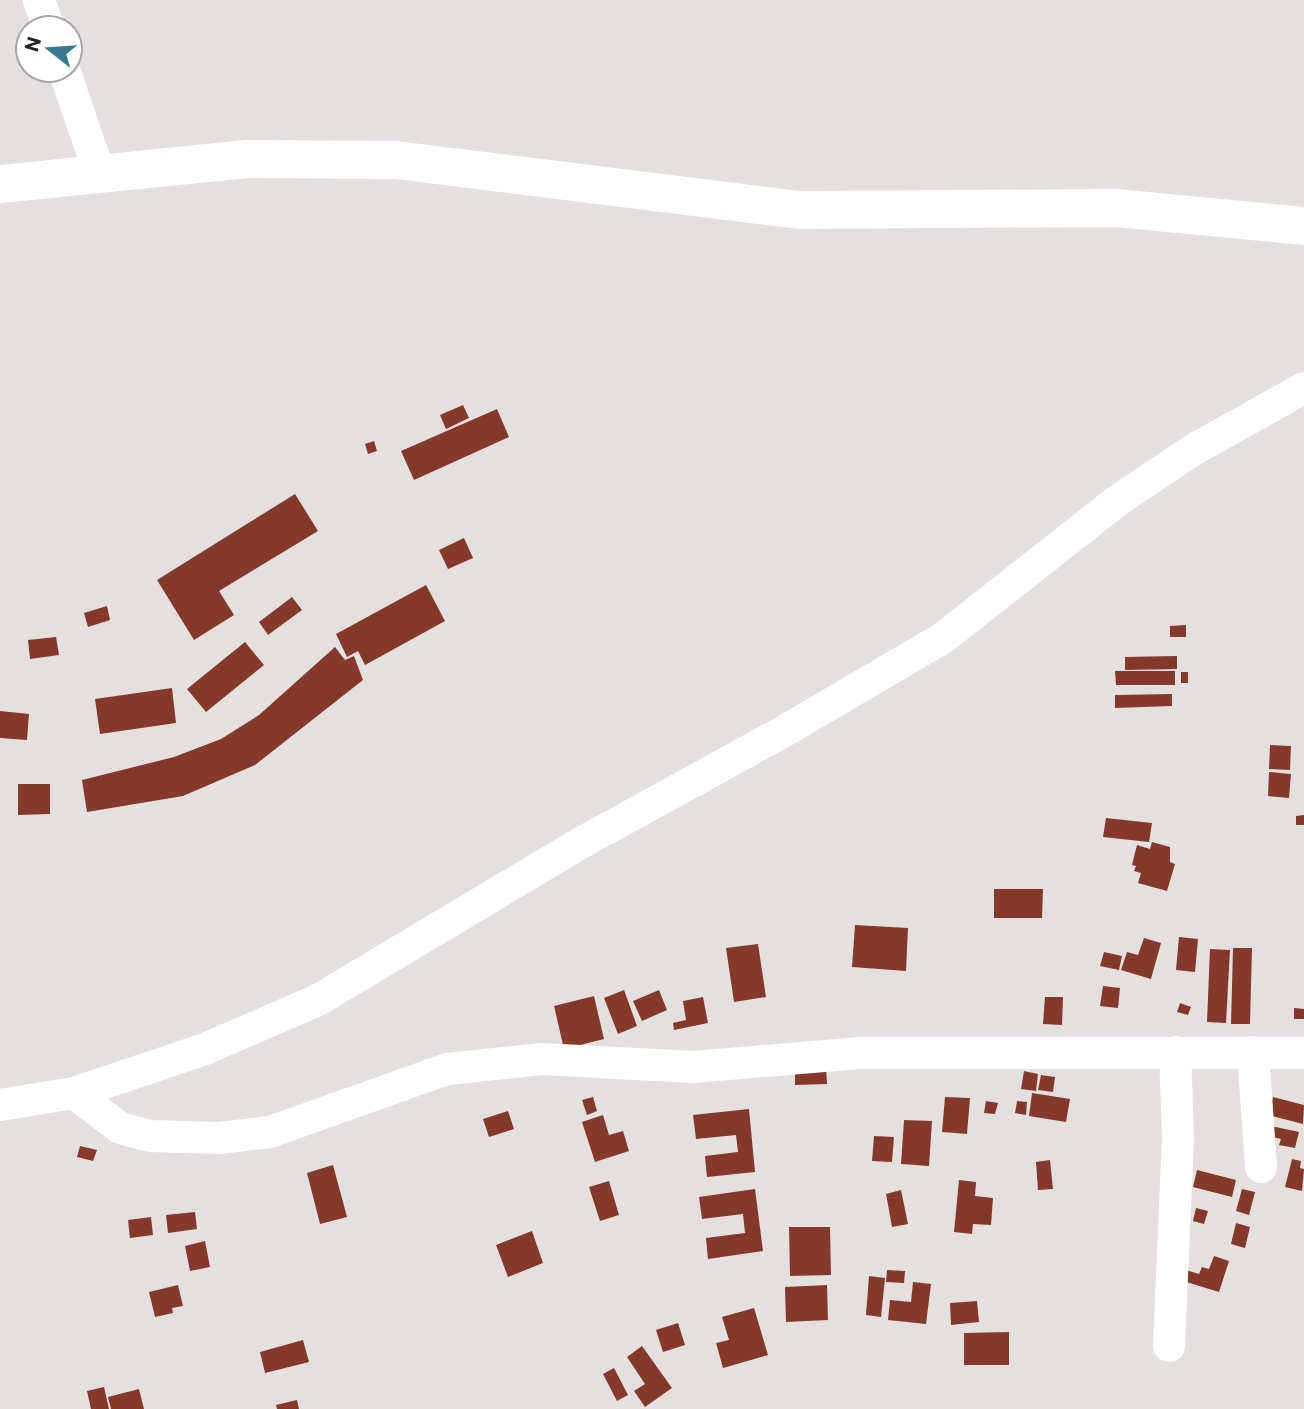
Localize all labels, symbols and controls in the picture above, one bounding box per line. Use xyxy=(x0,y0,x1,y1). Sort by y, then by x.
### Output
north arrow xyxy=(14,14,84,84)
text: N xyxy=(19,34,45,54)

